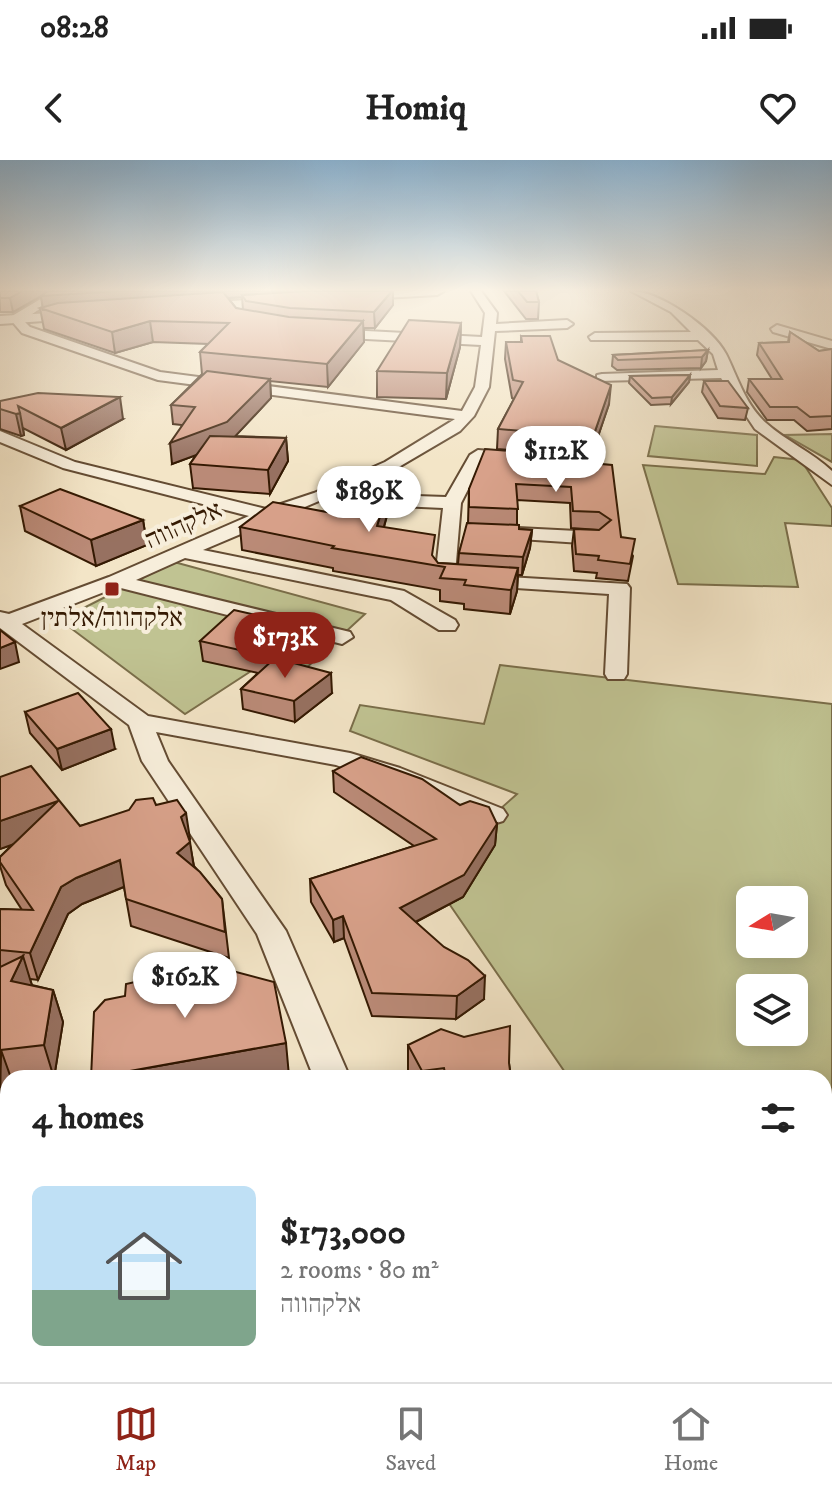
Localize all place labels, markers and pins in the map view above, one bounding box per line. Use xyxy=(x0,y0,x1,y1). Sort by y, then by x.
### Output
pin: $112K xyxy=(500,426,612,494)
pin: $189K xyxy=(313,466,425,534)
marker: אלקהווה/אלתין xyxy=(103,580,121,598)
place label: אלקהווה/אלתין xyxy=(41,602,183,635)
pin: $173K xyxy=(229,612,341,680)
pin: $162K xyxy=(129,952,241,1020)

